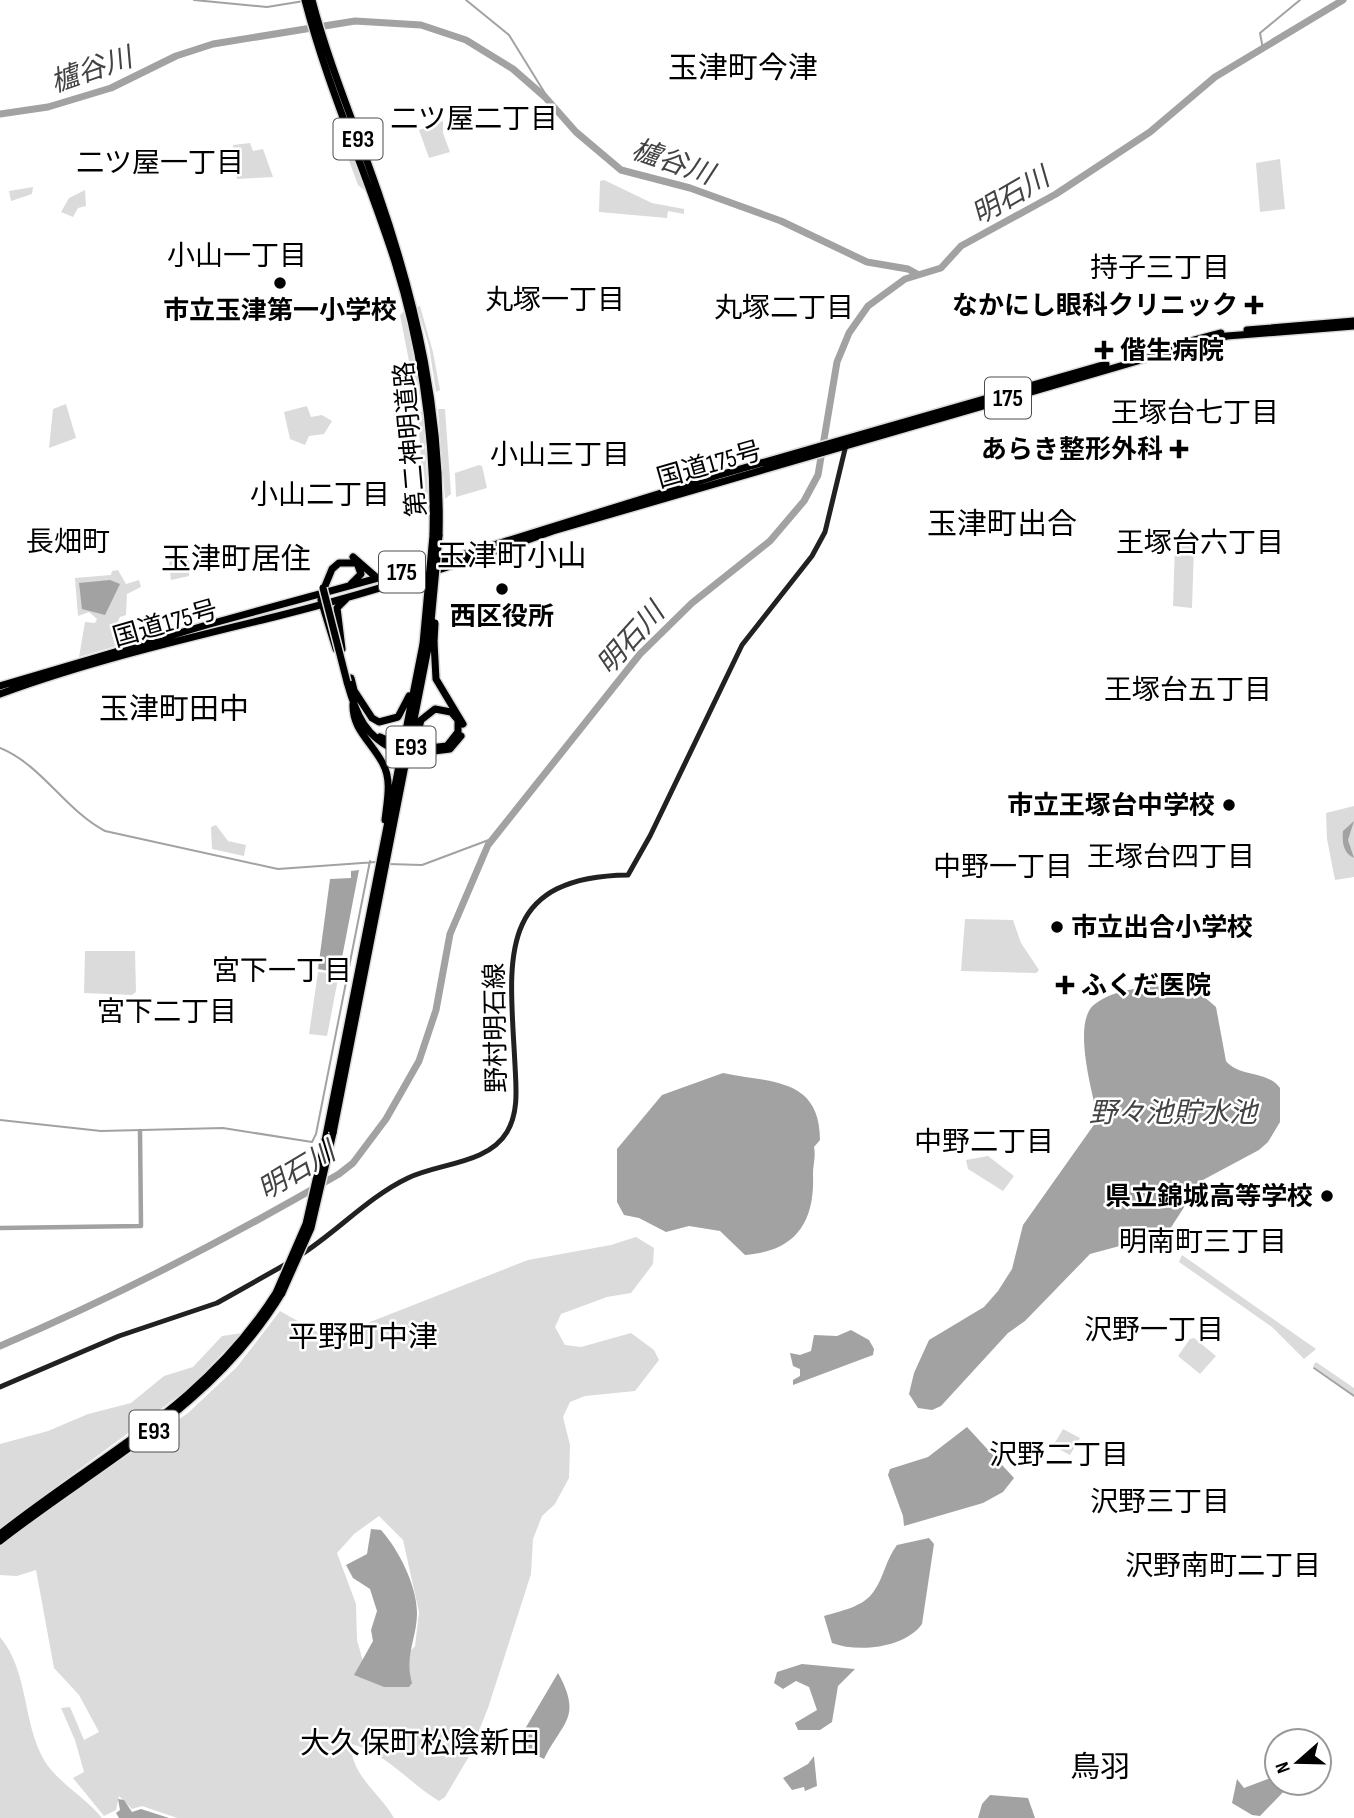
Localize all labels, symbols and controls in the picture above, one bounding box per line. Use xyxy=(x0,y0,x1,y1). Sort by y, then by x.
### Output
water label: 櫨谷川 xyxy=(46,40,139,100)
district label: 玉津町今津 xyxy=(668,51,818,87)
district label: 二ツ屋二丁目 xyxy=(390,103,558,136)
road number: E93 xyxy=(334,119,382,160)
water label: 櫨谷川 xyxy=(627,133,720,193)
district label: 二ツ屋一丁目 xyxy=(76,147,244,180)
water label: 明石川 xyxy=(966,160,1058,232)
district label: 小山一丁目 xyxy=(167,240,307,273)
district label: 持子三丁目 xyxy=(1090,252,1230,285)
marker: 市立玉津第一小学校 xyxy=(272,275,288,291)
district label: 丸塚一丁目 xyxy=(485,284,625,317)
place label: なかにし眼科クリニック xyxy=(952,291,1238,322)
district label: 丸塚二丁目 xyxy=(714,292,854,325)
marker: なかにし眼科クリニック xyxy=(1244,295,1264,315)
place label: 市立玉津第一小学校 xyxy=(163,296,397,327)
place label: 偕生病院 xyxy=(1120,336,1224,367)
marker: 偕生病院 xyxy=(1094,340,1114,360)
street label: 第二神明道路 xyxy=(389,360,434,518)
road number: 175 xyxy=(985,377,1031,418)
district label: 王塚台七丁目 xyxy=(1111,397,1279,430)
place label: あらき整形外科 xyxy=(981,435,1163,466)
street label: 国道175号 xyxy=(653,436,766,495)
district label: 小山三丁目 xyxy=(490,439,630,472)
marker: あらき整形外科 xyxy=(1169,439,1189,459)
district label: 小山二丁目 xyxy=(250,479,390,512)
district label: 玉津町出合 xyxy=(927,507,1077,543)
district label: 長畑町 xyxy=(26,526,110,559)
district label: 王塚台六丁目 xyxy=(1116,527,1284,560)
district label: 玉津町小山 xyxy=(437,539,587,575)
district label: 玉津町居住 xyxy=(161,542,311,578)
road number: 175 xyxy=(379,552,425,592)
marker: 西区役所 xyxy=(494,581,510,597)
street label: 国道175号 xyxy=(109,595,222,654)
water label: 明石川 xyxy=(591,595,673,681)
place label: 西区役所 xyxy=(450,602,554,633)
district label: 王塚台五丁目 xyxy=(1104,674,1272,707)
district label: 玉津町田中 xyxy=(99,692,249,728)
road number: E93 xyxy=(386,726,436,768)
place label: 市立王塚台中学校 xyxy=(1007,791,1215,822)
marker: 市立王塚台中学校 xyxy=(1221,797,1237,813)
district label: 王塚台四丁目 xyxy=(1087,841,1255,874)
district label: 中野一丁目 xyxy=(933,851,1073,884)
place label: 市立出合小学校 xyxy=(1071,913,1253,944)
marker: 市立出合小学校 xyxy=(1049,919,1065,935)
district label: 宮下一丁目 xyxy=(212,955,352,988)
street label: 野村明石線 xyxy=(480,963,513,1093)
place label: ふくだ医院 xyxy=(1081,971,1211,1002)
marker: ふくだ医院 xyxy=(1055,975,1075,995)
district label: 宮下二丁目 xyxy=(97,996,237,1029)
water label: 野々池貯水池 xyxy=(1089,1097,1260,1130)
district label: 中野二丁目 xyxy=(914,1126,1054,1159)
water label: 明石川 xyxy=(252,1134,344,1207)
place label: 県立錦城高等学校 xyxy=(1105,1182,1313,1213)
marker: 県立錦城高等学校 xyxy=(1319,1188,1335,1204)
district label: 明南町三丁目 xyxy=(1119,1226,1287,1259)
district label: 沢野一丁目 xyxy=(1084,1314,1224,1347)
district label: 平野町中津 xyxy=(288,1320,438,1356)
road number: E93 xyxy=(130,1410,178,1451)
district label: 沢野二丁目 xyxy=(989,1439,1129,1472)
district label: 沢野三丁目 xyxy=(1090,1486,1230,1519)
district label: 沢野南町二丁目 xyxy=(1125,1550,1321,1583)
district label: 大久保町松陰新田 xyxy=(300,1726,540,1762)
north arrow xyxy=(1263,1727,1333,1797)
district label: 鳥羽 xyxy=(1070,1750,1130,1786)
text: N xyxy=(1271,1759,1296,1776)

